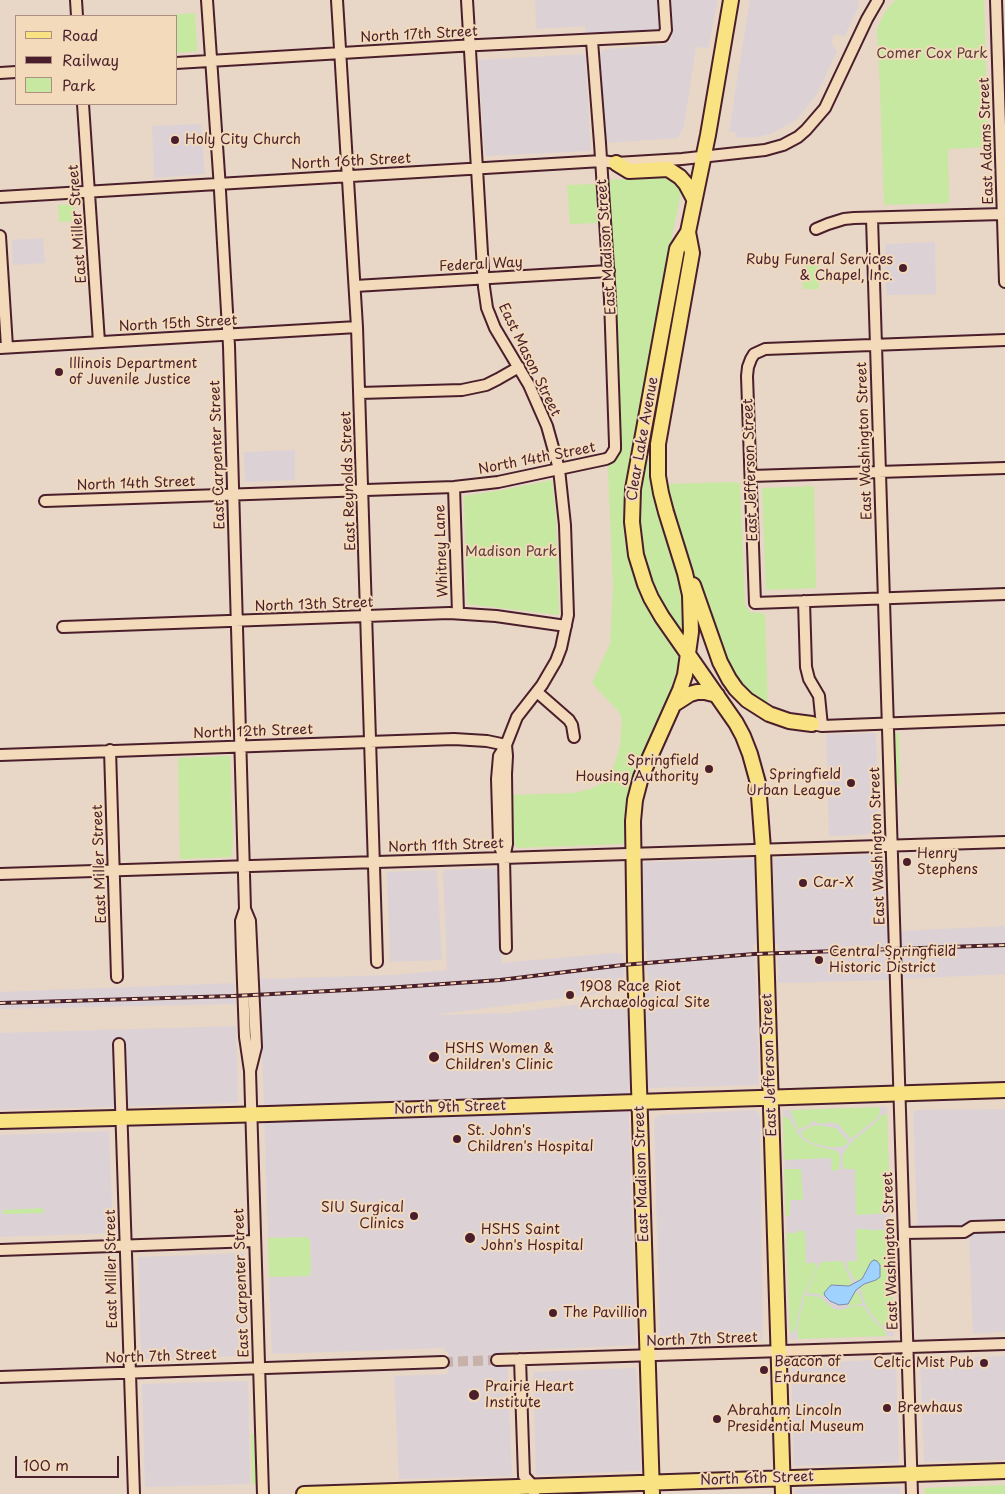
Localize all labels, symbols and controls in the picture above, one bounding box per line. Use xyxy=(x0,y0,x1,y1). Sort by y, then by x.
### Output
legend xyxy=(15,15,178,105)
text: Road xyxy=(62,23,98,46)
street label: North 17th Street xyxy=(360,24,478,46)
park label: Comer Cox Park xyxy=(876,46,988,62)
text: Railway xyxy=(62,48,119,71)
text: Park xyxy=(62,73,96,96)
street label: East Adams Street xyxy=(976,77,998,205)
place label: Holy City Church xyxy=(185,132,301,148)
marker: Holy City Church xyxy=(169,134,181,146)
street label: North 16th Street xyxy=(291,150,411,174)
street label: East Miller Street xyxy=(65,164,91,284)
street label: East Madison Street xyxy=(594,179,620,315)
place label: Ruby Funeral Services & Chapel, Inc. xyxy=(746,252,893,284)
street label: Federal Way xyxy=(439,254,523,276)
marker: Ruby Funeral Services & Chapel, Inc. xyxy=(897,262,909,274)
street label: East Mason Street xyxy=(494,301,564,419)
street label: North 15th Street xyxy=(118,313,238,335)
place label: Illinois Department of Juvenile Justice xyxy=(69,356,197,388)
street label: East Washington Street xyxy=(854,362,876,520)
marker: Illinois Department of Juvenile Justice xyxy=(53,366,65,378)
street label: Clear Lake Avenue xyxy=(624,376,662,502)
street label: East Carpenter Street xyxy=(207,380,229,530)
street label: East Jefferson Street xyxy=(740,398,762,542)
street label: East Reynolds Street xyxy=(338,411,360,551)
street label: North 14th Street xyxy=(477,439,597,479)
street label: North 14th Street xyxy=(76,474,196,494)
street label: Whitney Lane xyxy=(432,504,452,598)
park label: Madison Park xyxy=(465,544,557,560)
street label: North 13th Street xyxy=(254,595,374,615)
street label: North 12th Street xyxy=(193,722,313,742)
place label: Springfield Housing Authority xyxy=(575,753,699,786)
marker: Springfield Housing Authority xyxy=(703,763,715,775)
place label: Springfield Urban League xyxy=(746,767,841,800)
street label: East Washington Street xyxy=(867,767,889,925)
marker: Springfield Urban League xyxy=(845,777,857,789)
street label: East Miller Street xyxy=(90,804,110,924)
street label: North 11th Street xyxy=(388,836,504,856)
place label: Henry Stephens xyxy=(917,846,978,879)
marker: Henry Stephens xyxy=(901,856,913,868)
place label: Car-X xyxy=(813,875,854,891)
marker: Car-X xyxy=(797,877,809,889)
place label: Central Springfield Historic District xyxy=(829,944,956,976)
marker: Central Springfield Historic District xyxy=(813,954,825,966)
place label: 1908 Race Riot Archaeological Site xyxy=(580,979,710,1012)
marker: 1908 Race Riot Archaeological Site xyxy=(564,989,576,1001)
street label: East Jefferson Street xyxy=(759,993,781,1137)
place label: HSHS Women & Children's Clinic xyxy=(445,1041,554,1074)
marker: HSHS Women & Children's Clinic xyxy=(427,1050,441,1064)
street label: North 9th Street xyxy=(394,1098,506,1118)
street label: East Madison Street xyxy=(631,1106,653,1242)
place label: St. John's Children's Hospital xyxy=(467,1123,593,1156)
marker: St. John's Children's Hospital xyxy=(451,1133,463,1145)
street label: East Washington Street xyxy=(880,1172,902,1330)
place label: SIU Surgical Clinics xyxy=(321,1200,404,1232)
street label: East Carpenter Street xyxy=(231,1208,253,1358)
street label: East Miller Street xyxy=(103,1209,121,1329)
marker: SIU Surgical Clinics xyxy=(408,1210,420,1222)
place label: HSHS Saint John's Hospital xyxy=(481,1222,583,1254)
marker: HSHS Saint John's Hospital xyxy=(463,1231,477,1245)
place label: The Pavillion xyxy=(563,1305,647,1321)
marker: The Pavillion xyxy=(547,1307,559,1319)
street label: North 7th Street xyxy=(646,1330,758,1350)
street label: North 7th Street xyxy=(105,1347,217,1367)
place label: Beacon of Endurance xyxy=(774,1354,846,1386)
place label: Celtic Mist Pub xyxy=(873,1355,974,1371)
marker: Celtic Mist Pub xyxy=(978,1357,990,1369)
marker: Beacon of Endurance xyxy=(758,1364,770,1376)
place label: Prairie Heart Institute xyxy=(485,1379,574,1411)
marker: Prairie Heart Institute xyxy=(467,1388,481,1402)
place label: Brewhaus xyxy=(897,1400,963,1416)
marker: Brewhaus xyxy=(881,1402,893,1414)
place label: Abraham Lincoln Presidential Museum xyxy=(727,1403,864,1435)
marker: Abraham Lincoln Presidential Museum xyxy=(711,1413,723,1425)
scale bar xyxy=(18,1446,121,1478)
text: 100 m xyxy=(23,1453,69,1476)
street label: North 6th Street xyxy=(700,1469,814,1489)

